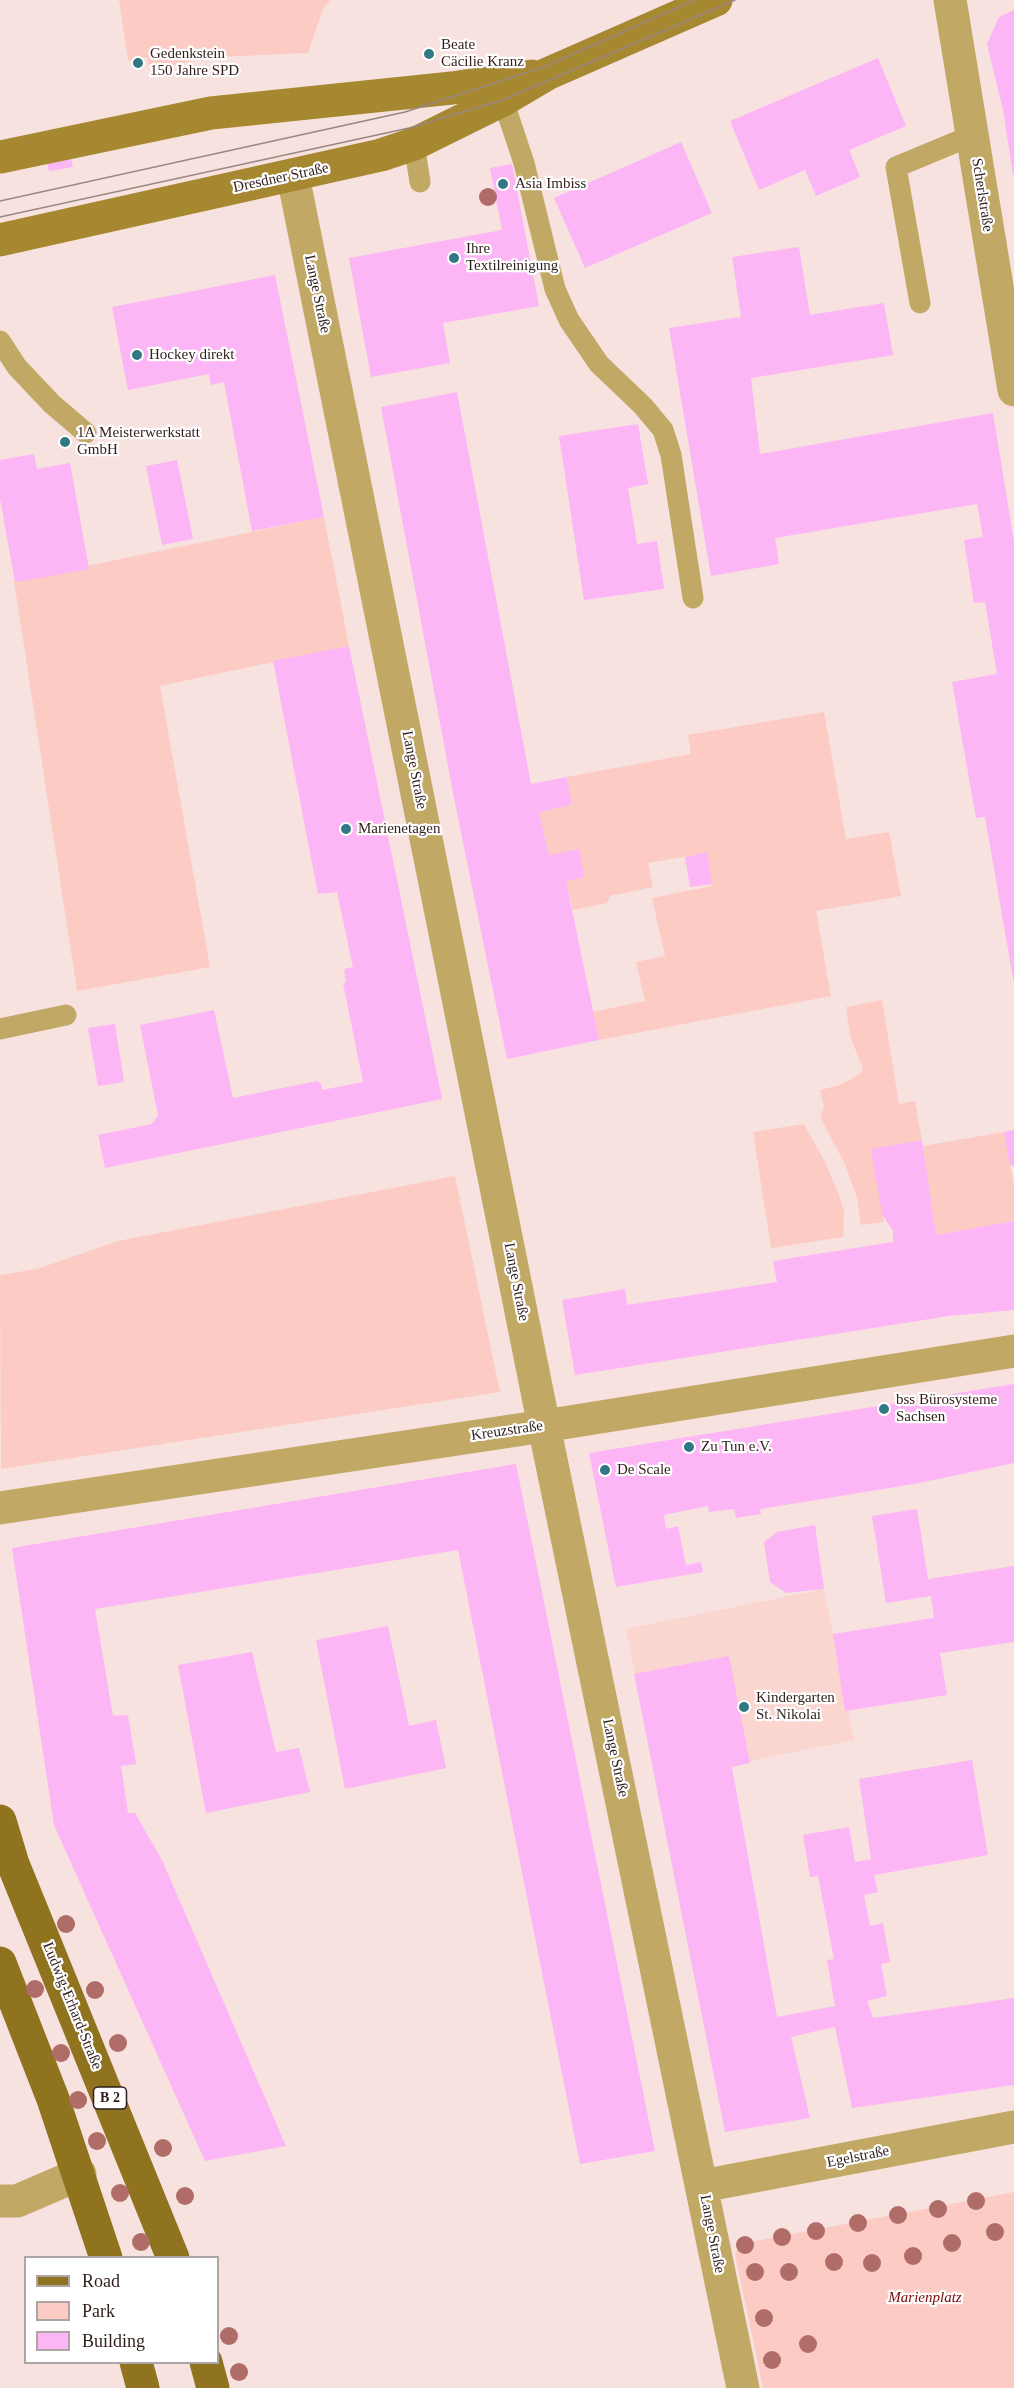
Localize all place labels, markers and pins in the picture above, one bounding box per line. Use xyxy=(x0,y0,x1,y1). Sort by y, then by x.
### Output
place label: Beate Cäcilie Kranz xyxy=(441,36,524,71)
place label: Gedenkstein 150 Jahre SPD xyxy=(150,45,239,80)
marker: Beate Cäcilie Kranz xyxy=(422,47,436,61)
marker: Gedenkstein 150 Jahre SPD xyxy=(131,56,145,70)
place label: Asia Imbiss xyxy=(515,175,586,193)
marker: Asia Imbiss xyxy=(496,177,510,191)
place label: Ihre Textilreinigung xyxy=(466,240,558,275)
marker: Ihre Textilreinigung xyxy=(447,251,461,265)
place label: Hockey direkt xyxy=(149,346,234,364)
marker: Hockey direkt xyxy=(130,348,144,362)
place label: 1A Meisterwerkstatt GmbH xyxy=(77,424,200,459)
marker: 1A Meisterwerkstatt GmbH xyxy=(58,435,72,449)
place label: Marienetagen xyxy=(358,820,440,838)
marker: Marienetagen xyxy=(339,822,353,836)
place label: bss Bürosysteme Sachsen xyxy=(896,1391,997,1426)
marker: bss Bürosysteme Sachsen xyxy=(877,1402,891,1416)
place label: Zu Tun e.V. xyxy=(701,1438,772,1456)
marker: Zu Tun e.V. xyxy=(682,1440,696,1454)
place label: De Scale xyxy=(617,1461,671,1479)
marker: De Scale xyxy=(598,1463,612,1477)
place label: Kindergarten St. Nikolai xyxy=(756,1689,835,1724)
marker: Kindergarten St. Nikolai xyxy=(737,1700,751,1714)

